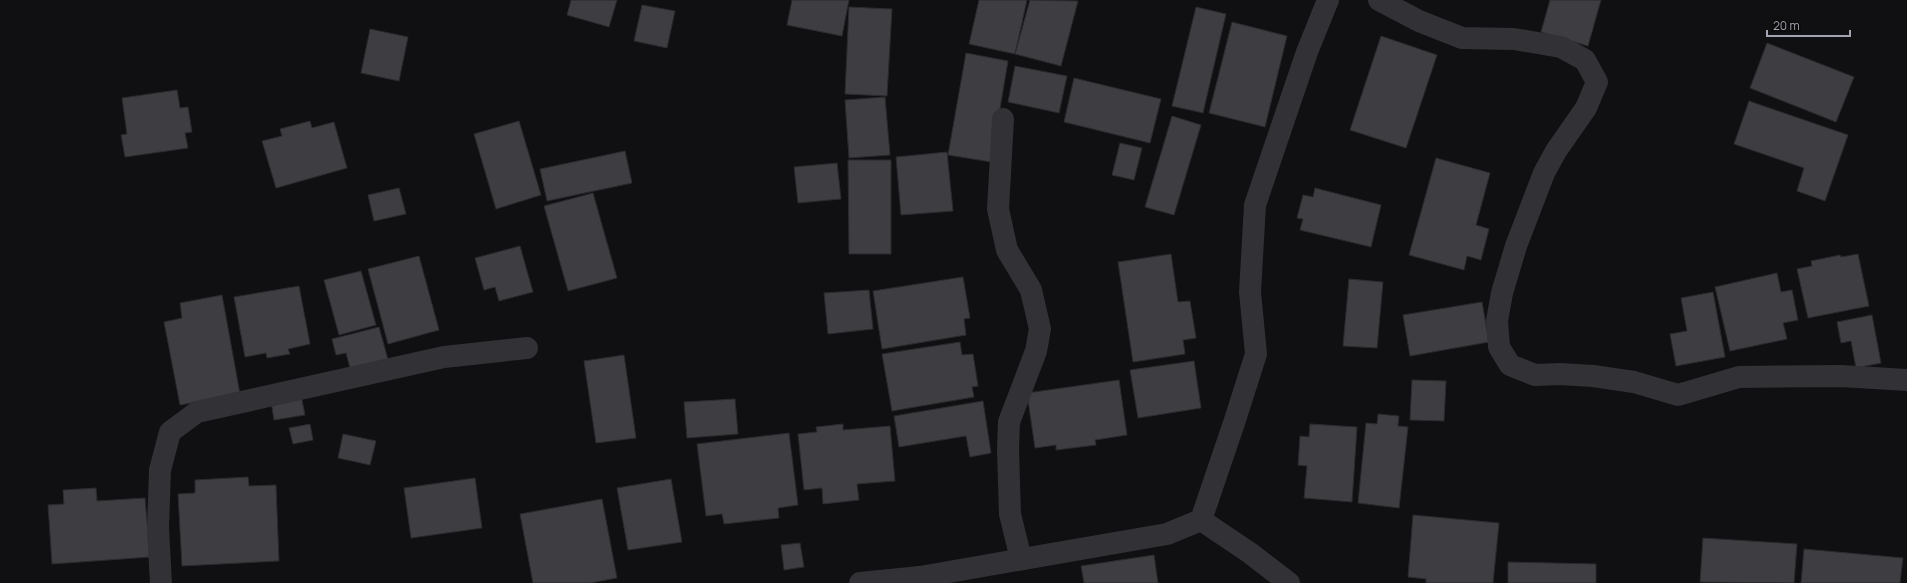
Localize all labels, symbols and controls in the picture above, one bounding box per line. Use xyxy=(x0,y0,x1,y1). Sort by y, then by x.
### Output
scale bar xyxy=(1767,12,1850,38)
text: 20 m xyxy=(1773,17,1800,34)

